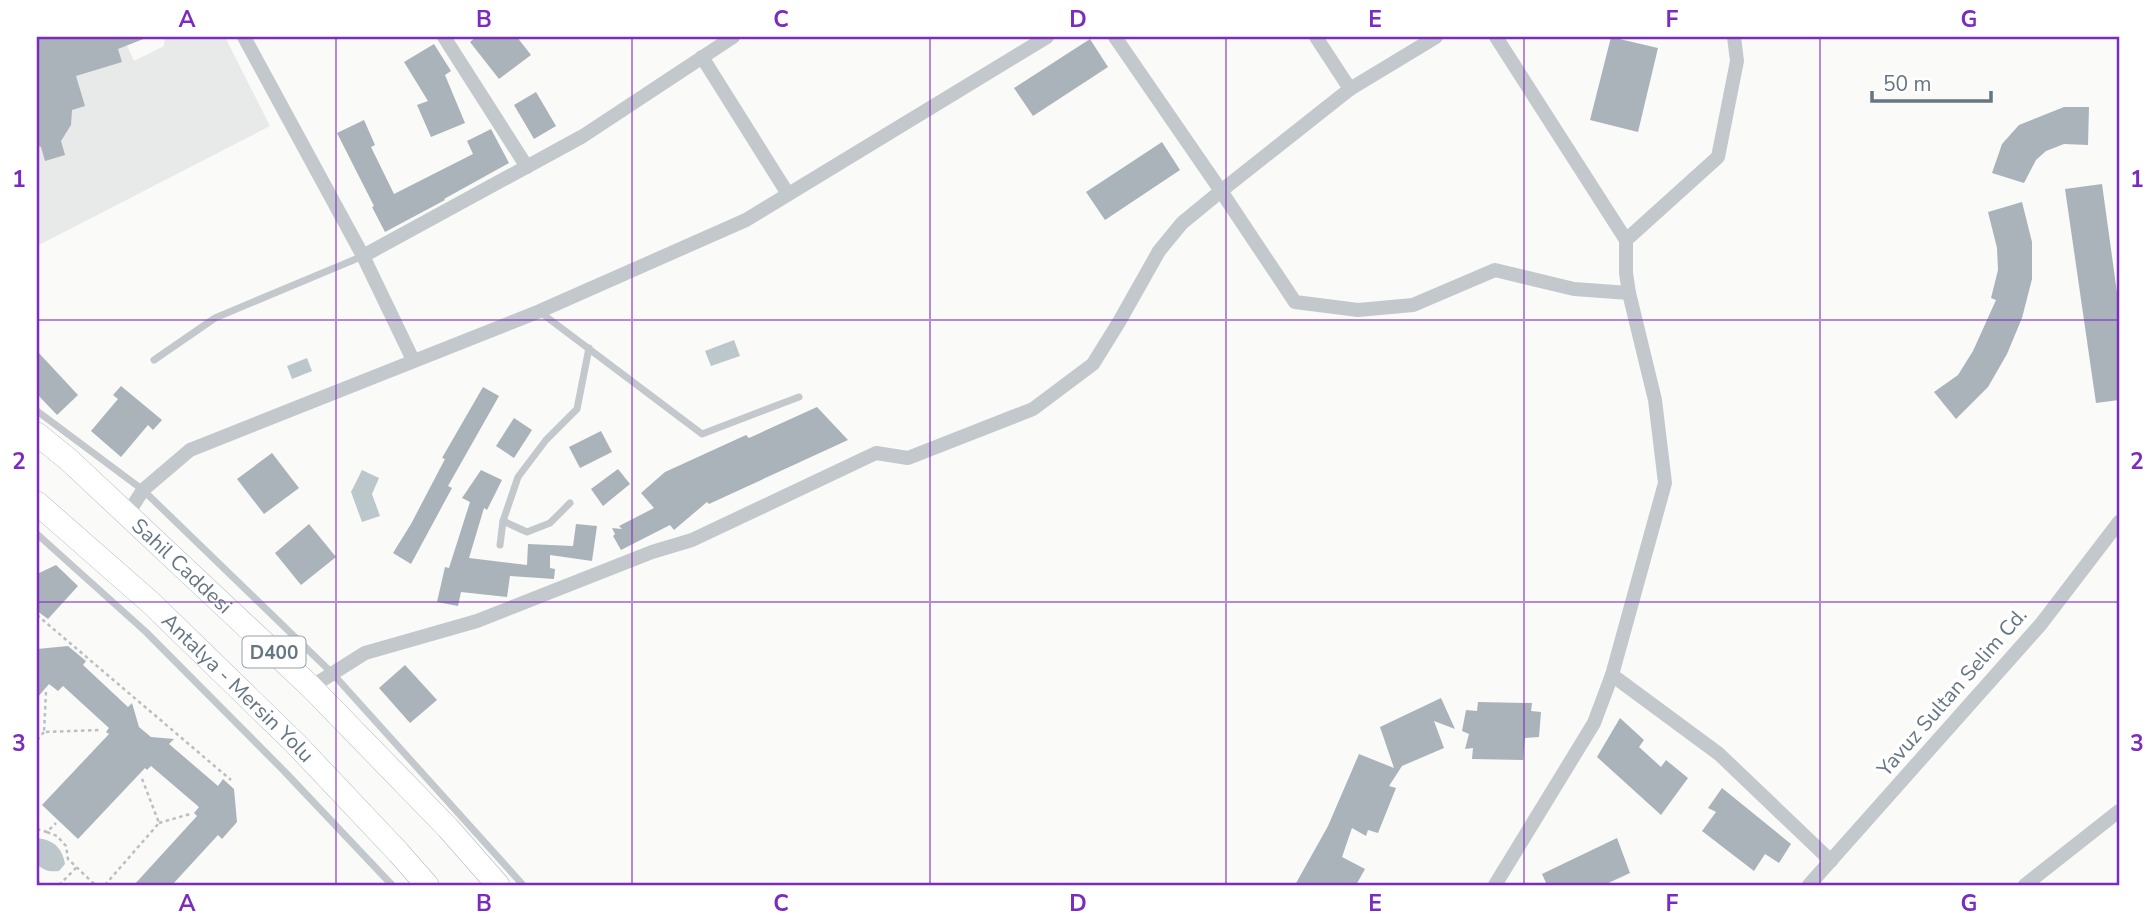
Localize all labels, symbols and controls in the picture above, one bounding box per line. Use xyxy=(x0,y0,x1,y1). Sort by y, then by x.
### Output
text: A xyxy=(178,4,196,35)
text: B xyxy=(476,4,492,35)
text: C xyxy=(773,4,789,35)
text: D xyxy=(1069,4,1087,35)
text: E xyxy=(1368,4,1382,35)
text: F xyxy=(1666,4,1679,35)
text: G xyxy=(1961,4,1977,35)
scale bar xyxy=(1872,60,1992,104)
text: 50 m xyxy=(1883,70,1932,98)
text: 1 xyxy=(12,164,26,195)
text: 1 xyxy=(2130,164,2144,195)
text: 2 xyxy=(12,446,26,477)
text: 2 xyxy=(2130,446,2144,477)
street label: Sahil Caddesi xyxy=(126,512,238,620)
street label: Yavuz Sultan Selim Cd. xyxy=(1870,602,2033,783)
street label: Antalya - Mersin Yolu xyxy=(156,607,320,768)
road number: D400 xyxy=(243,636,306,667)
text: 3 xyxy=(12,728,26,759)
text: 3 xyxy=(2130,728,2144,759)
text: A xyxy=(178,888,196,919)
text: B xyxy=(476,888,492,919)
text: C xyxy=(773,888,789,919)
text: D xyxy=(1069,888,1087,919)
text: E xyxy=(1368,888,1382,919)
text: F xyxy=(1666,888,1679,919)
text: G xyxy=(1961,888,1977,919)

